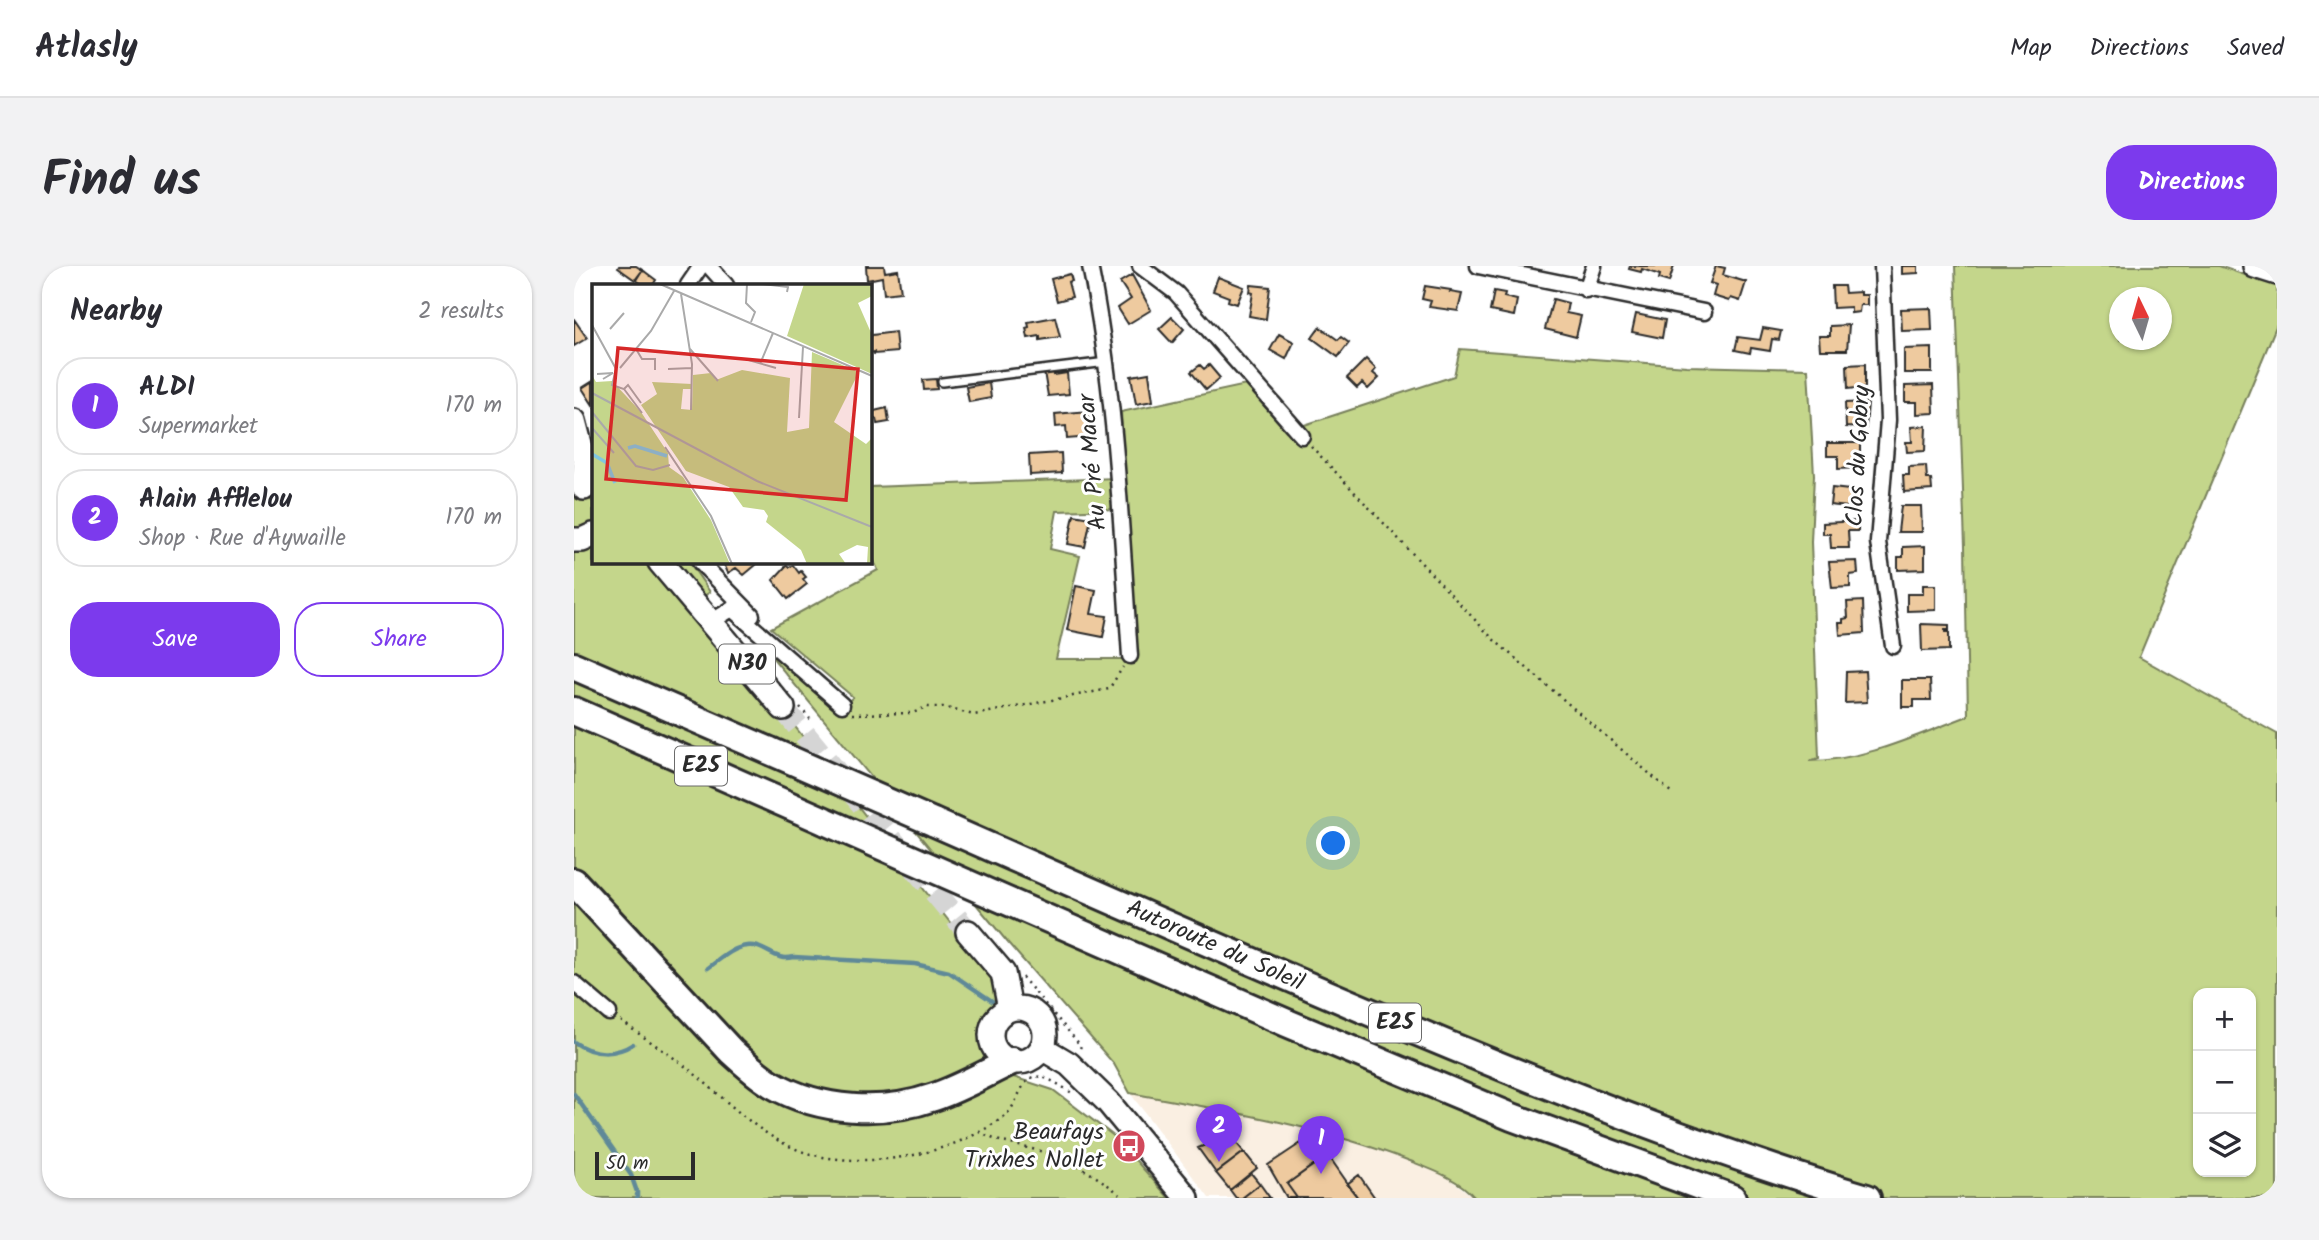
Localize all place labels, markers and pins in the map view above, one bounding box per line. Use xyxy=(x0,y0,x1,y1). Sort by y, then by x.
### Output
pin: 2 xyxy=(1196,1104,1242,1162)
place label: Beaufays Trixhes Nollet xyxy=(965,1113,1105,1180)
pin: 1 xyxy=(1298,1116,1344,1174)
bus stop icon: Beaufays Trixhes Nollet xyxy=(1110,1127,1148,1165)

